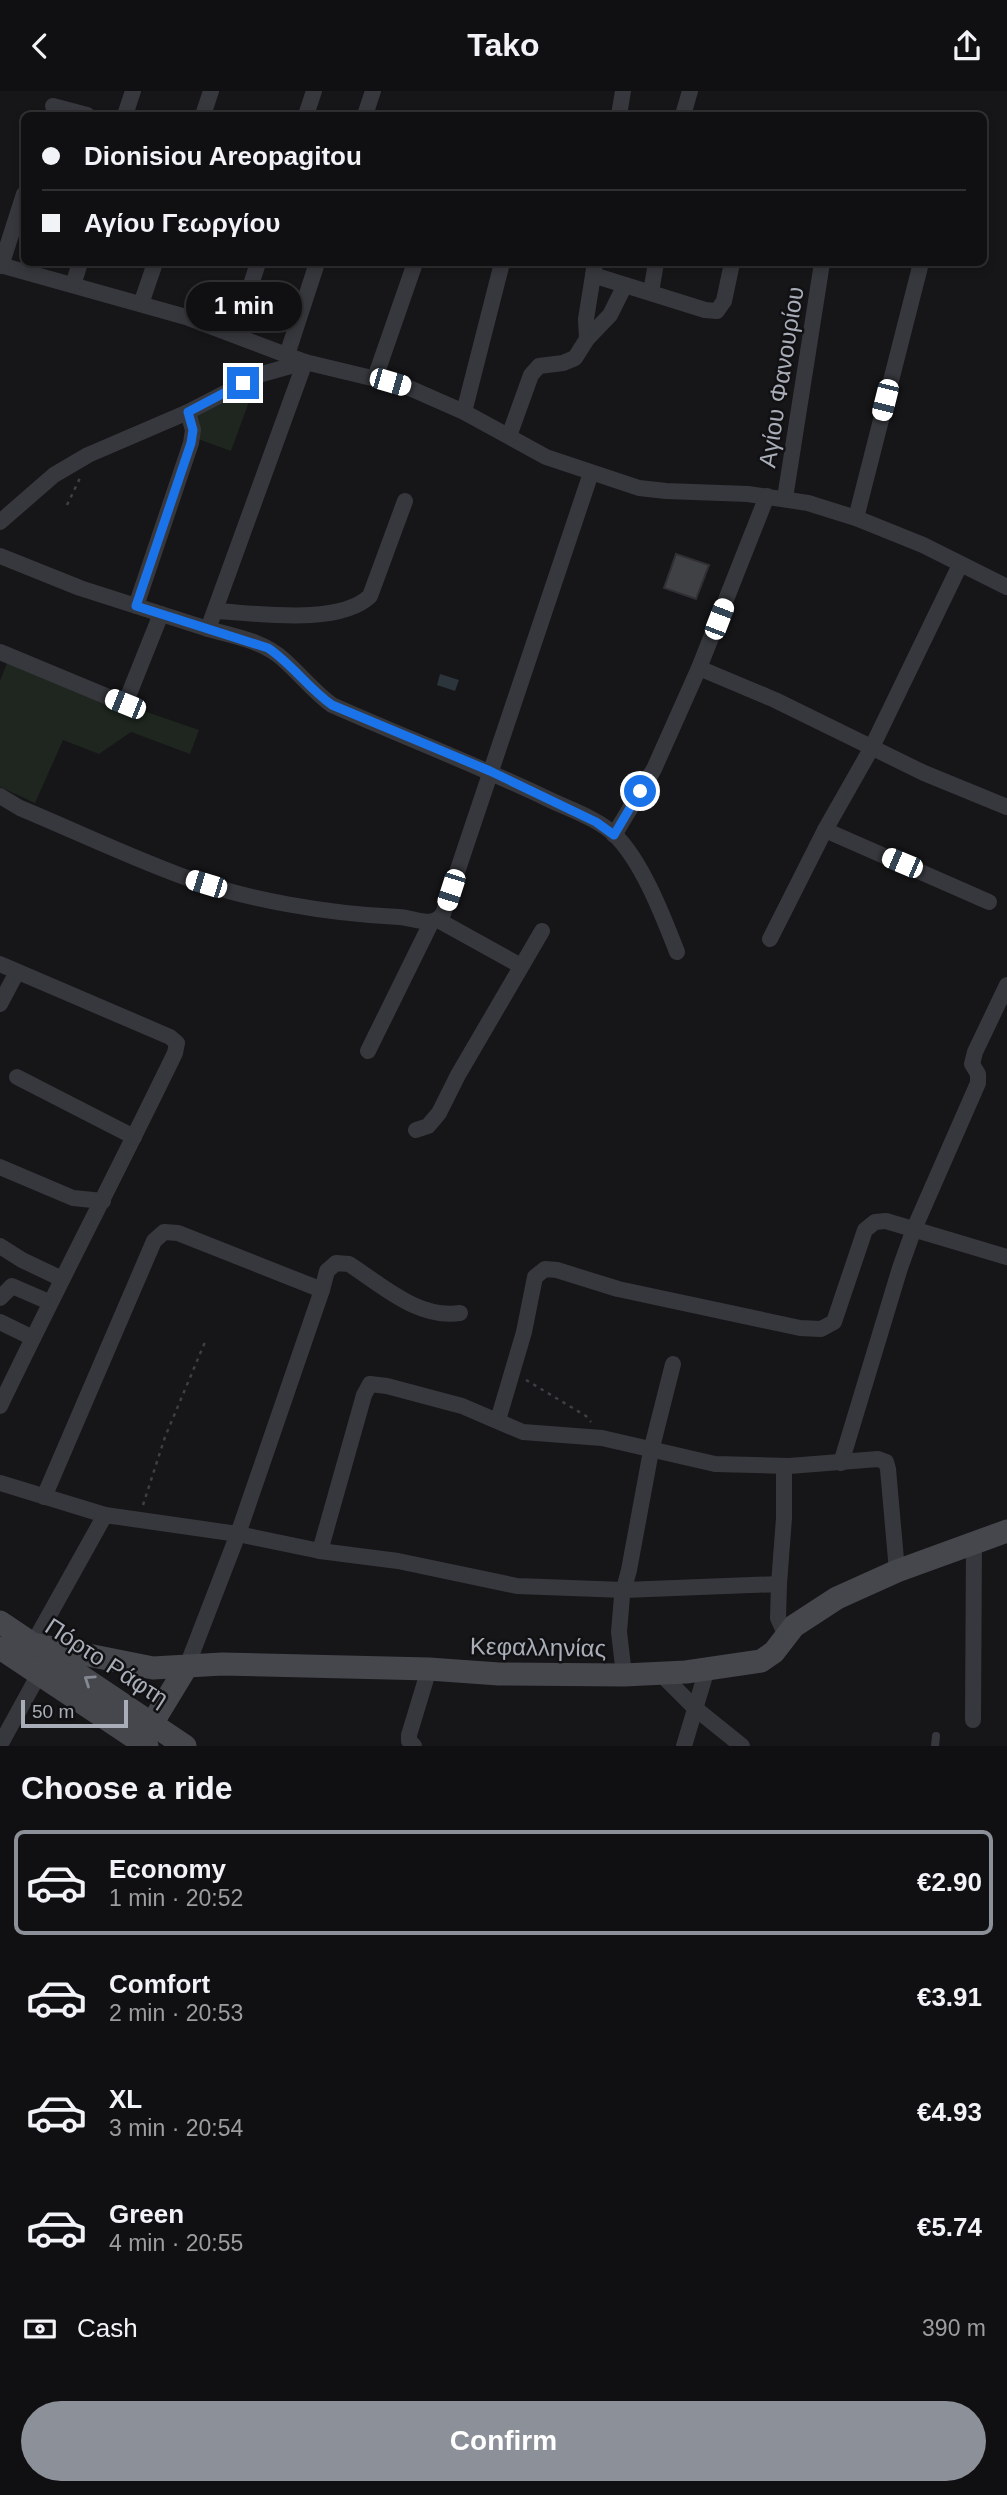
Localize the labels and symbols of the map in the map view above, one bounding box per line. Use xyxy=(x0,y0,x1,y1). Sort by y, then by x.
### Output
callout: 1 min xyxy=(185,281,301,331)
street label: Αγίου Φανουρίου xyxy=(753,285,809,469)
car xyxy=(367,366,414,398)
route end xyxy=(227,367,259,399)
car xyxy=(870,377,901,423)
car xyxy=(702,596,737,642)
car xyxy=(102,686,149,722)
route start xyxy=(624,775,656,807)
car xyxy=(879,845,926,881)
car xyxy=(435,867,468,913)
car xyxy=(183,868,230,900)
street label: Πόρτο Ράφτη xyxy=(40,1612,174,1712)
street label: Κεφαλληνίας xyxy=(470,1632,606,1662)
one-way arrow xyxy=(83,1675,96,1688)
scale bar xyxy=(21,1697,128,1729)

